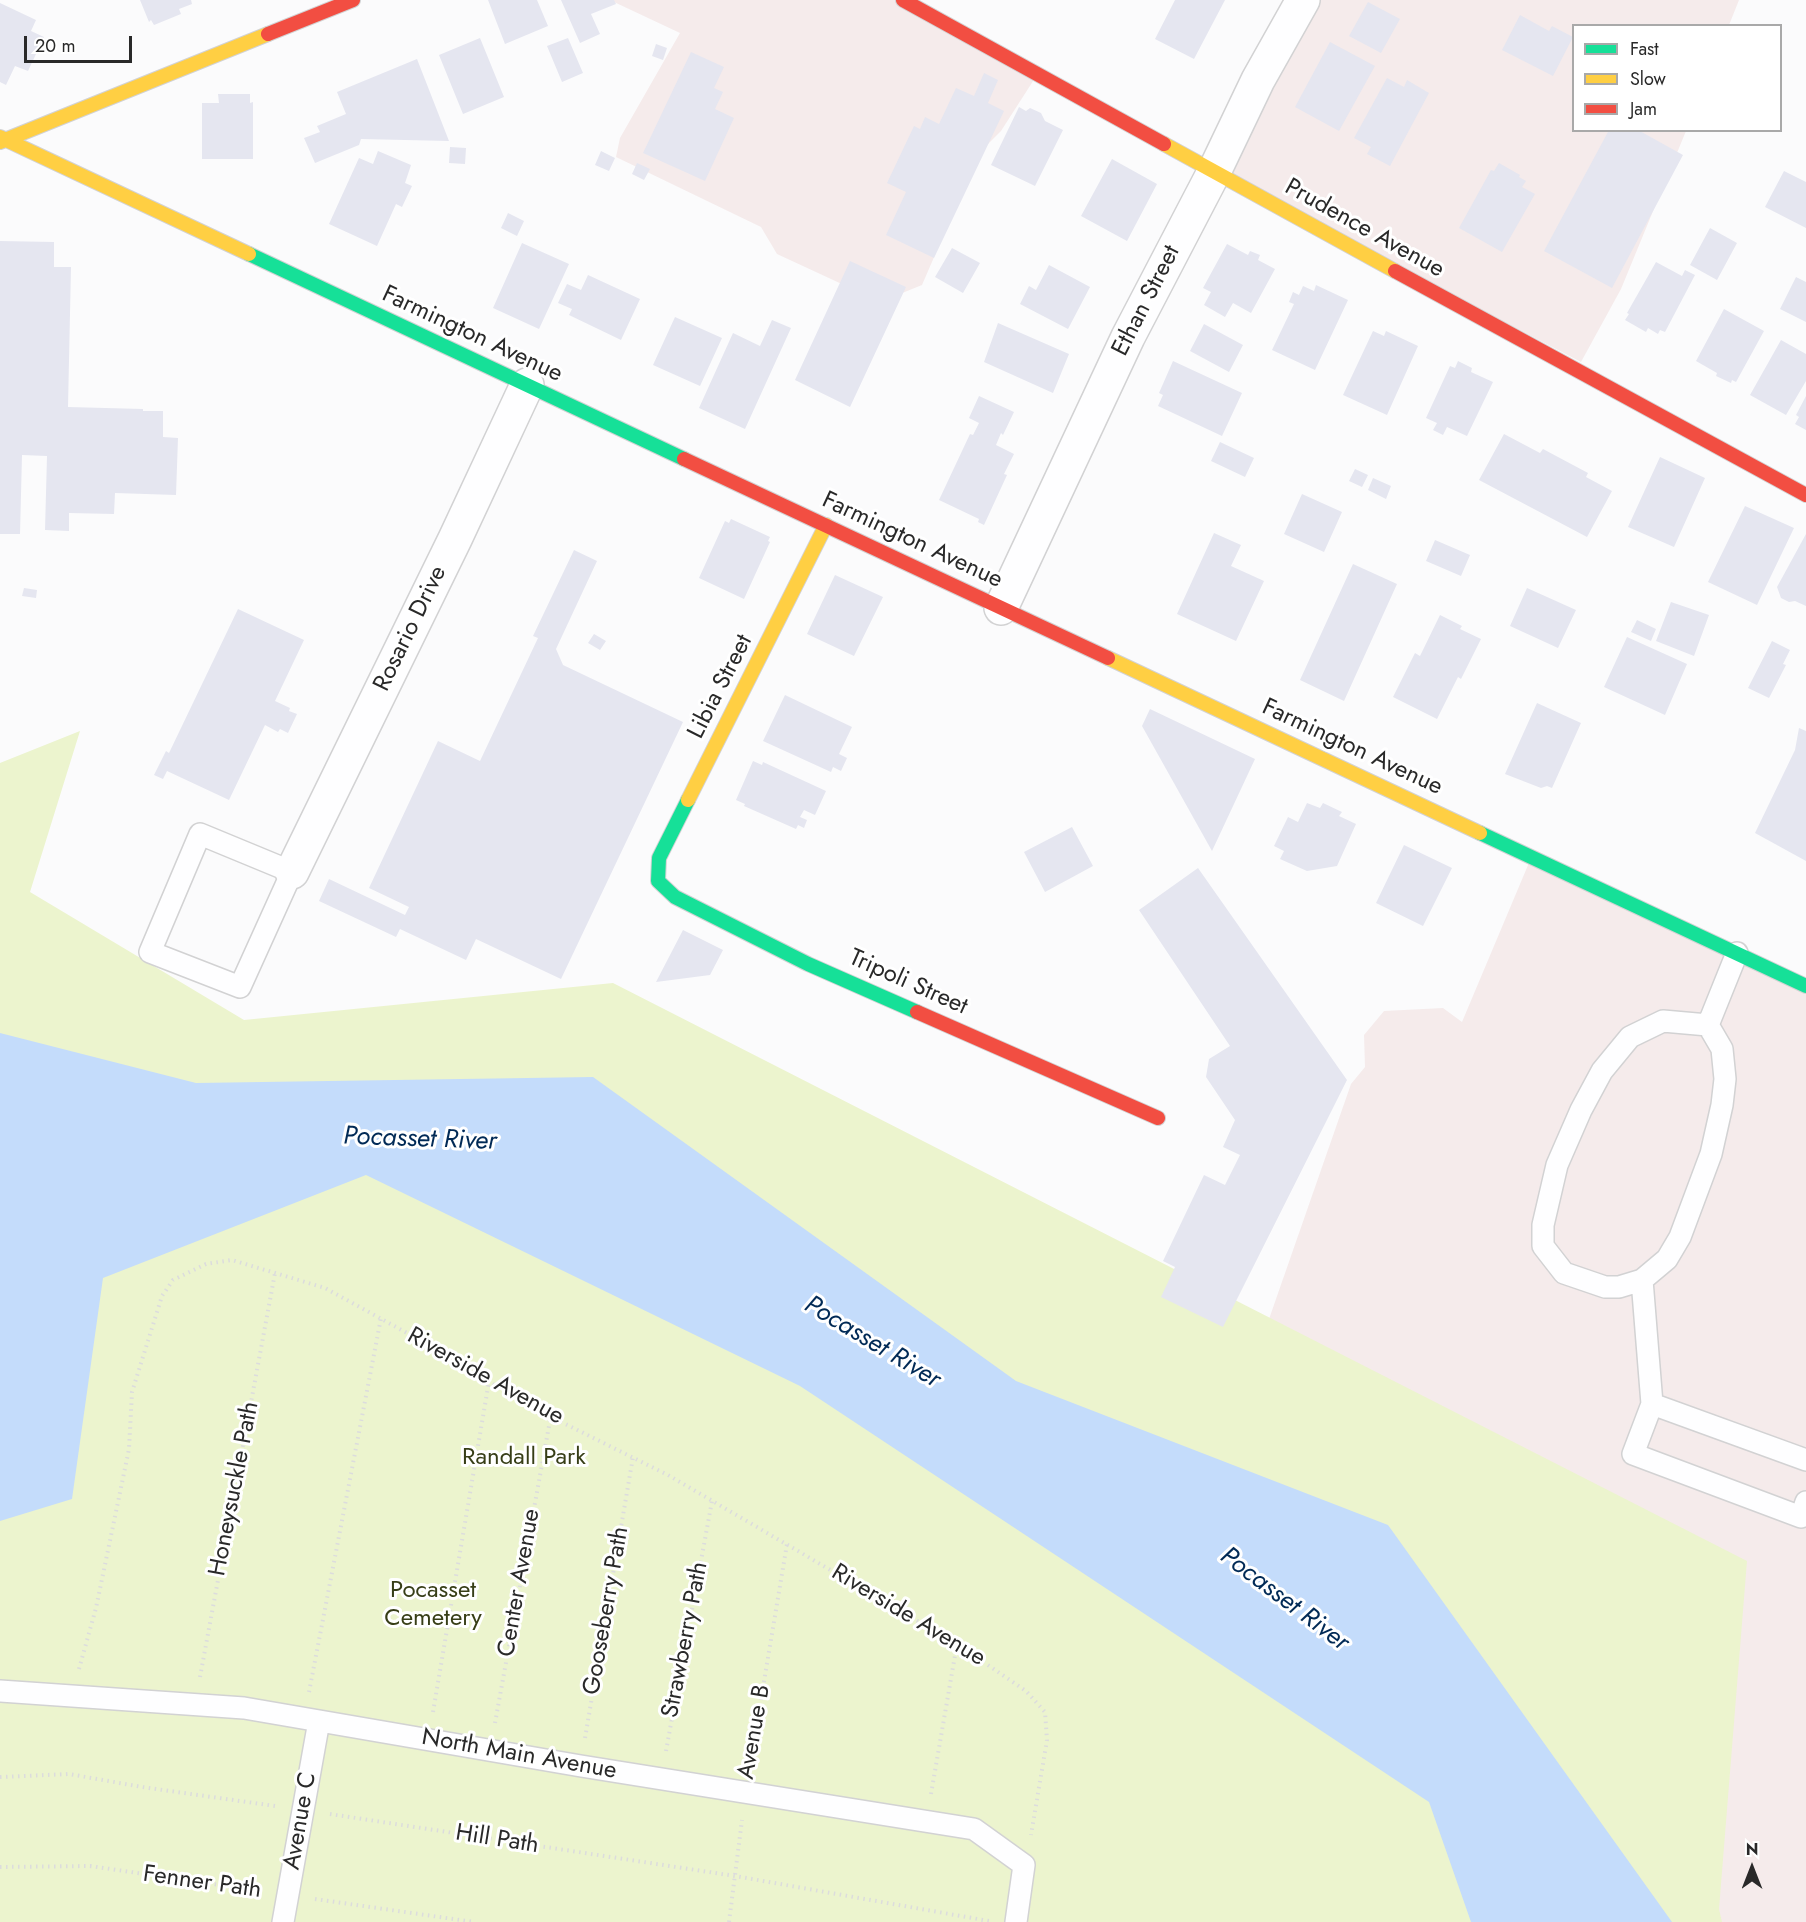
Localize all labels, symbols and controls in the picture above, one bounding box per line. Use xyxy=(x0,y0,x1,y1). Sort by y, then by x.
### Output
scale bar xyxy=(27,24,135,62)
legend xyxy=(1572,24,1782,132)
text: 20 m xyxy=(35,33,75,59)
text: Fast xyxy=(1630,36,1659,62)
text: Slow xyxy=(1630,66,1666,92)
text: Jam xyxy=(1630,96,1657,122)
street label: Prudence Avenue xyxy=(1279,173,1449,285)
street label: Ethan Street xyxy=(1107,241,1187,361)
street label: Farmington Avenue xyxy=(377,281,567,389)
street label: Farmington Avenue xyxy=(817,487,1007,595)
street label: Rosario Drive xyxy=(368,562,454,696)
street label: Libia Street xyxy=(683,630,759,744)
street label: Farmington Avenue xyxy=(1257,694,1447,802)
street label: Tripoli Street xyxy=(844,944,972,1022)
water label: Pocasset River xyxy=(343,1122,497,1158)
water label: Pocasset River xyxy=(798,1290,946,1396)
street label: Riverside Avenue xyxy=(402,1322,568,1432)
street label: Honeysuckle Path xyxy=(204,1399,266,1579)
park label: Randall Park xyxy=(462,1444,586,1472)
street label: Center Avenue xyxy=(493,1507,547,1659)
street label: Gooseberry Path xyxy=(578,1525,636,1697)
water label: Pocasset River xyxy=(1213,1541,1355,1659)
street label: Riverside Avenue xyxy=(826,1559,990,1673)
street label: Strawberry Path xyxy=(657,1560,715,1720)
park label: Pocasset Cemetery xyxy=(384,1577,482,1633)
street label: Avenue B xyxy=(733,1683,777,1781)
street label: North Main Avenue xyxy=(419,1724,619,1786)
street label: Avenue C xyxy=(278,1770,324,1872)
street label: Hill Path xyxy=(453,1819,541,1861)
north arrow xyxy=(1722,1838,1782,1898)
text: N xyxy=(1746,1838,1758,1861)
street label: Fenner Path xyxy=(141,1860,263,1906)

